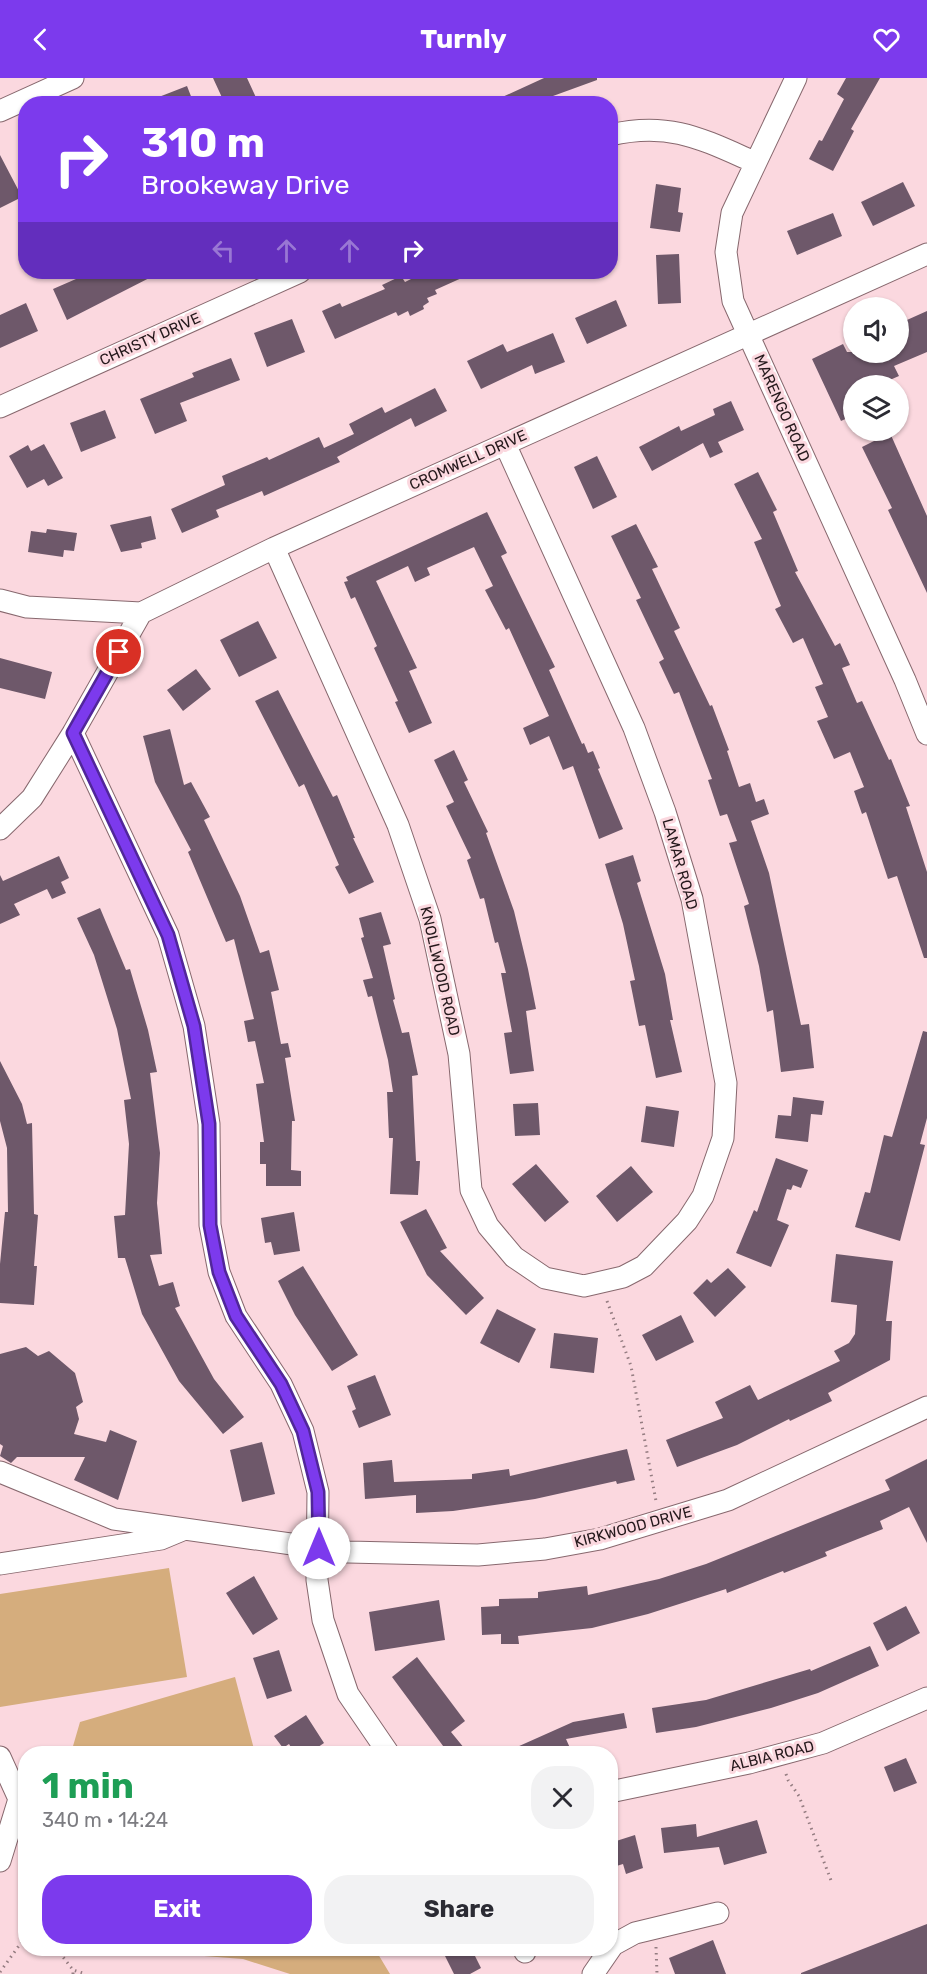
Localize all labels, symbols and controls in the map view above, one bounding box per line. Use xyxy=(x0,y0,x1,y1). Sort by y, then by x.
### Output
icon: back xyxy=(24,23,57,56)
text: Turnly xyxy=(420,23,507,55)
icon: heart xyxy=(870,23,903,56)
text: 310 m xyxy=(141,118,265,168)
icon: right xyxy=(42,120,120,198)
text: Brookeway Drive xyxy=(141,169,350,201)
icon: left xyxy=(207,234,240,267)
icon: ahead xyxy=(270,234,303,267)
icon: ahead xyxy=(333,234,366,267)
icon: right xyxy=(396,234,429,267)
map controls xyxy=(843,297,909,441)
button: sound xyxy=(843,297,909,363)
street label: CHRISTY DRIVE xyxy=(97,309,203,369)
street label: MARENGO ROAD xyxy=(750,352,814,464)
button: layers xyxy=(843,375,909,441)
street label: CROMWELL DRIVE xyxy=(407,426,529,494)
pin xyxy=(93,626,144,677)
icon: arrive xyxy=(102,635,135,668)
street label: LAMAR ROAD xyxy=(658,816,702,912)
street label: KNOLLWOOD ROAD xyxy=(416,905,464,1037)
street label: KIRKWOOD DRIVE xyxy=(572,1503,694,1551)
position arrow xyxy=(287,1516,351,1580)
street label: ALBIA ROAD xyxy=(728,1737,816,1775)
text: 1 min xyxy=(42,1764,134,1807)
button: close xyxy=(531,1766,594,1829)
text: 340 m · 14:24 xyxy=(42,1808,168,1832)
button: Exit xyxy=(42,1875,312,1944)
button: Share xyxy=(324,1875,594,1944)

